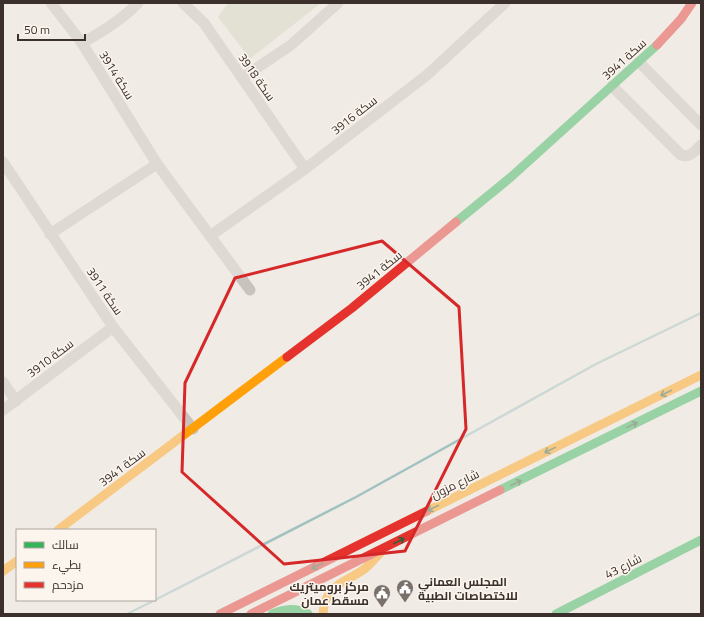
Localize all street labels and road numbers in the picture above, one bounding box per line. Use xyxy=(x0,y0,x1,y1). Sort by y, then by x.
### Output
street label: سكة 3941 xyxy=(597,34,651,84)
street label: سكة 3914 xyxy=(95,47,139,103)
street label: سكة 3918 xyxy=(234,49,280,105)
street label: سكة 3916 xyxy=(327,91,381,139)
street label: سكة 3941 xyxy=(352,245,406,294)
street label: سكة 3911 xyxy=(82,263,128,319)
street label: سكة 3910 xyxy=(23,334,77,382)
street label: سكة 3941 xyxy=(95,443,149,491)
street label: شارع مزون xyxy=(428,464,482,504)
street label: شارع 43 xyxy=(601,549,645,583)

